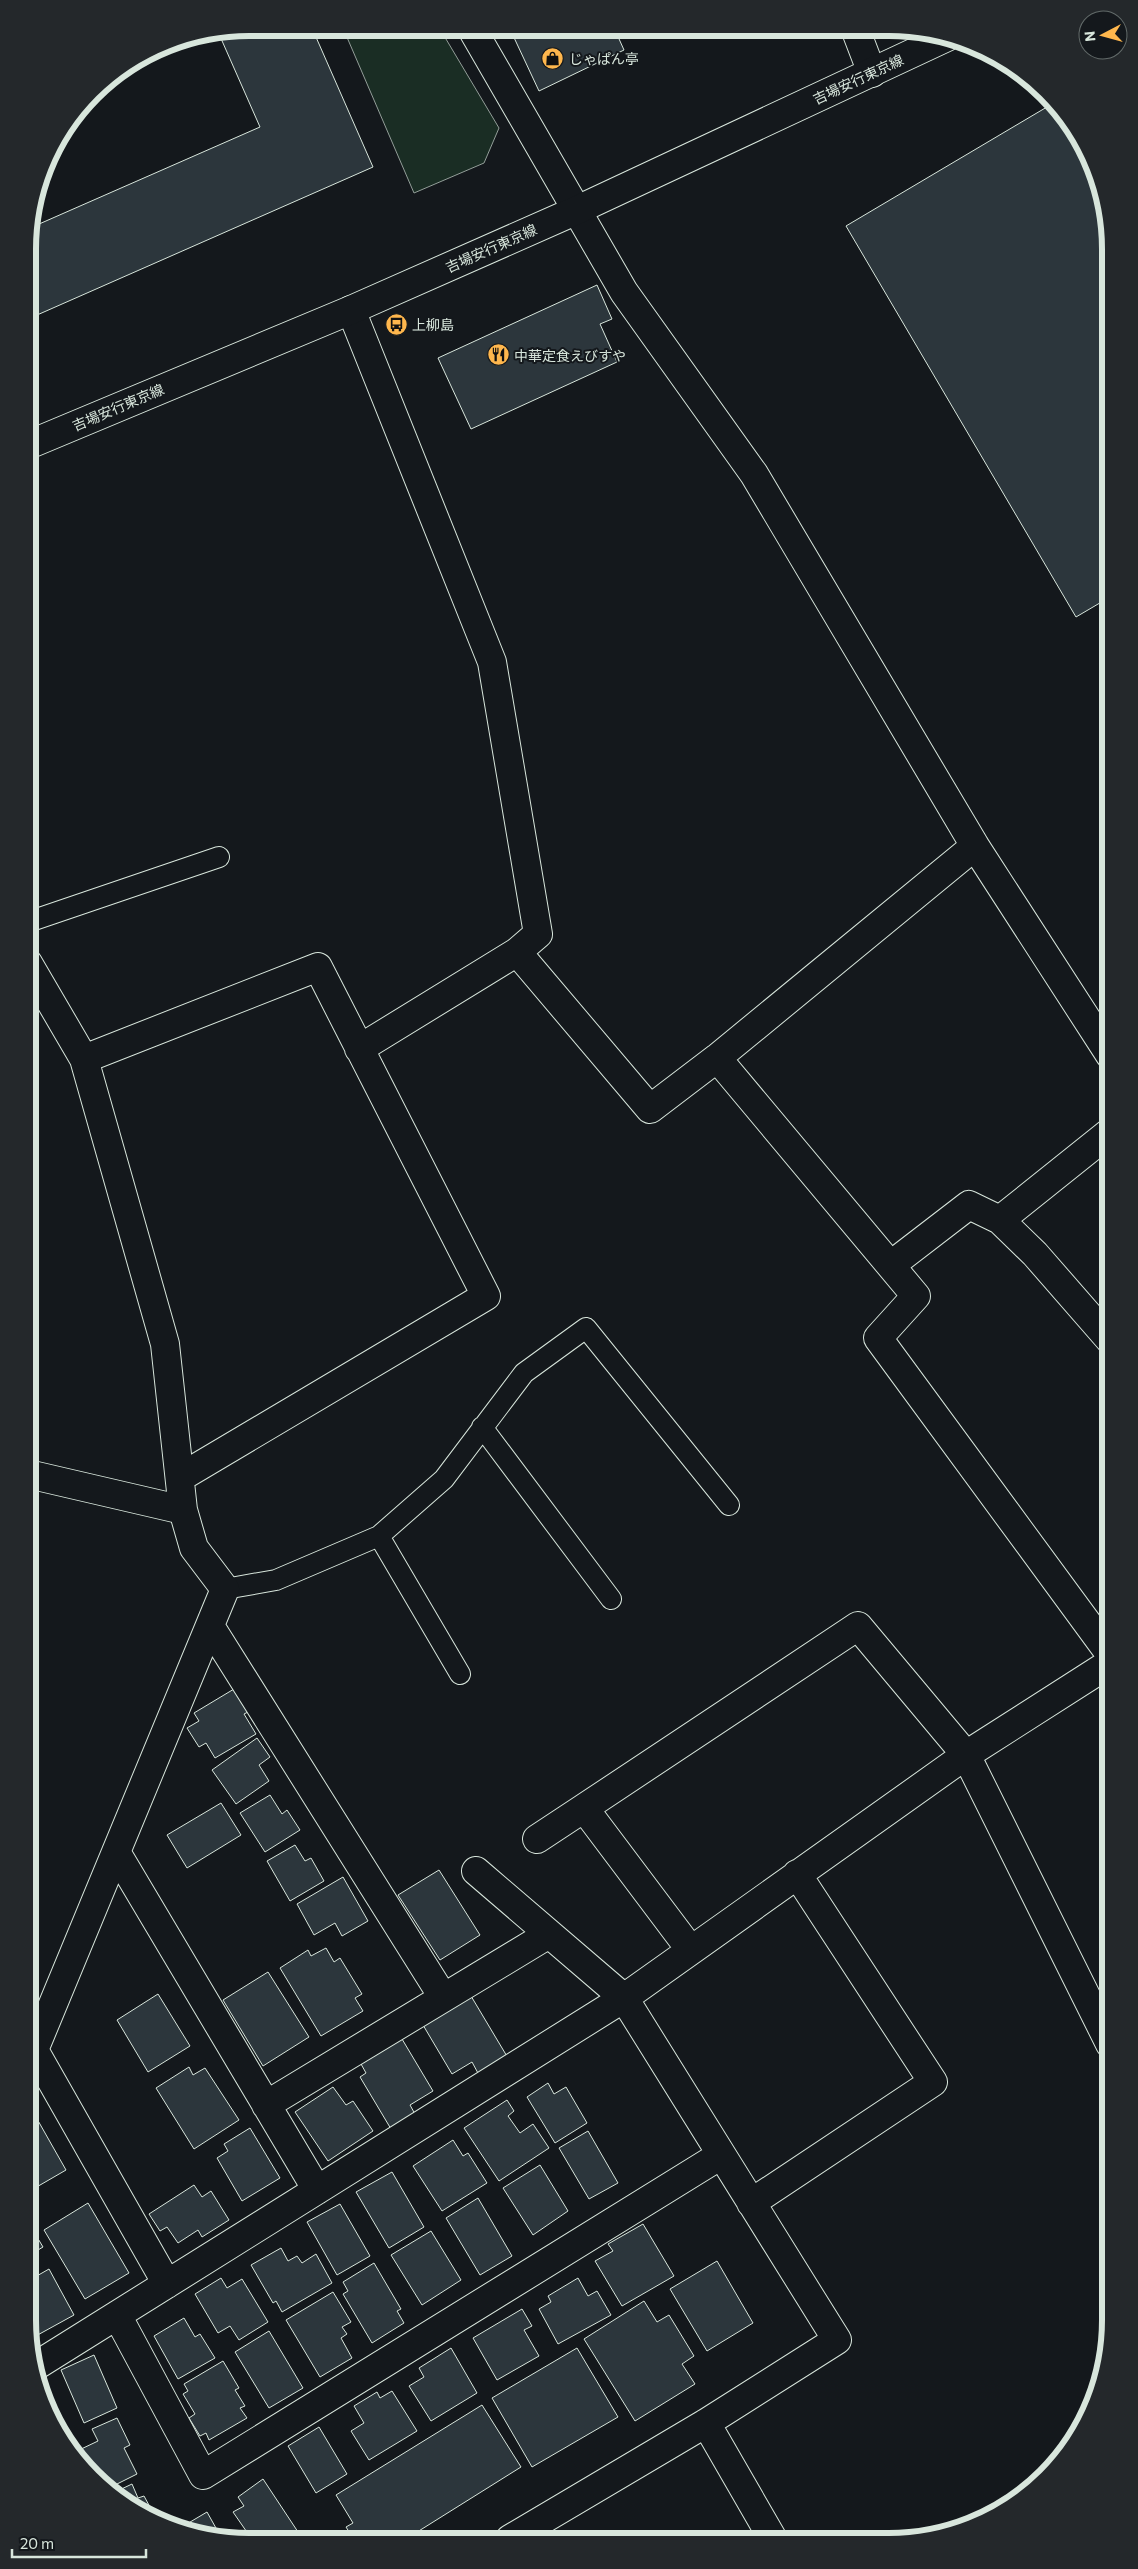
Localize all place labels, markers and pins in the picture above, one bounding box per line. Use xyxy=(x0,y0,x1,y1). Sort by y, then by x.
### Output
shop icon: じゃぱん亭 xyxy=(541,46,565,70)
place label: じゃぱん亭 xyxy=(569,50,639,67)
bus stop icon: 上柳島 xyxy=(384,312,408,336)
place label: 上柳島 xyxy=(412,316,454,333)
restaurant icon: 中華定食えびすや xyxy=(486,343,510,367)
place label: 中華定食えびすや xyxy=(514,347,626,364)

